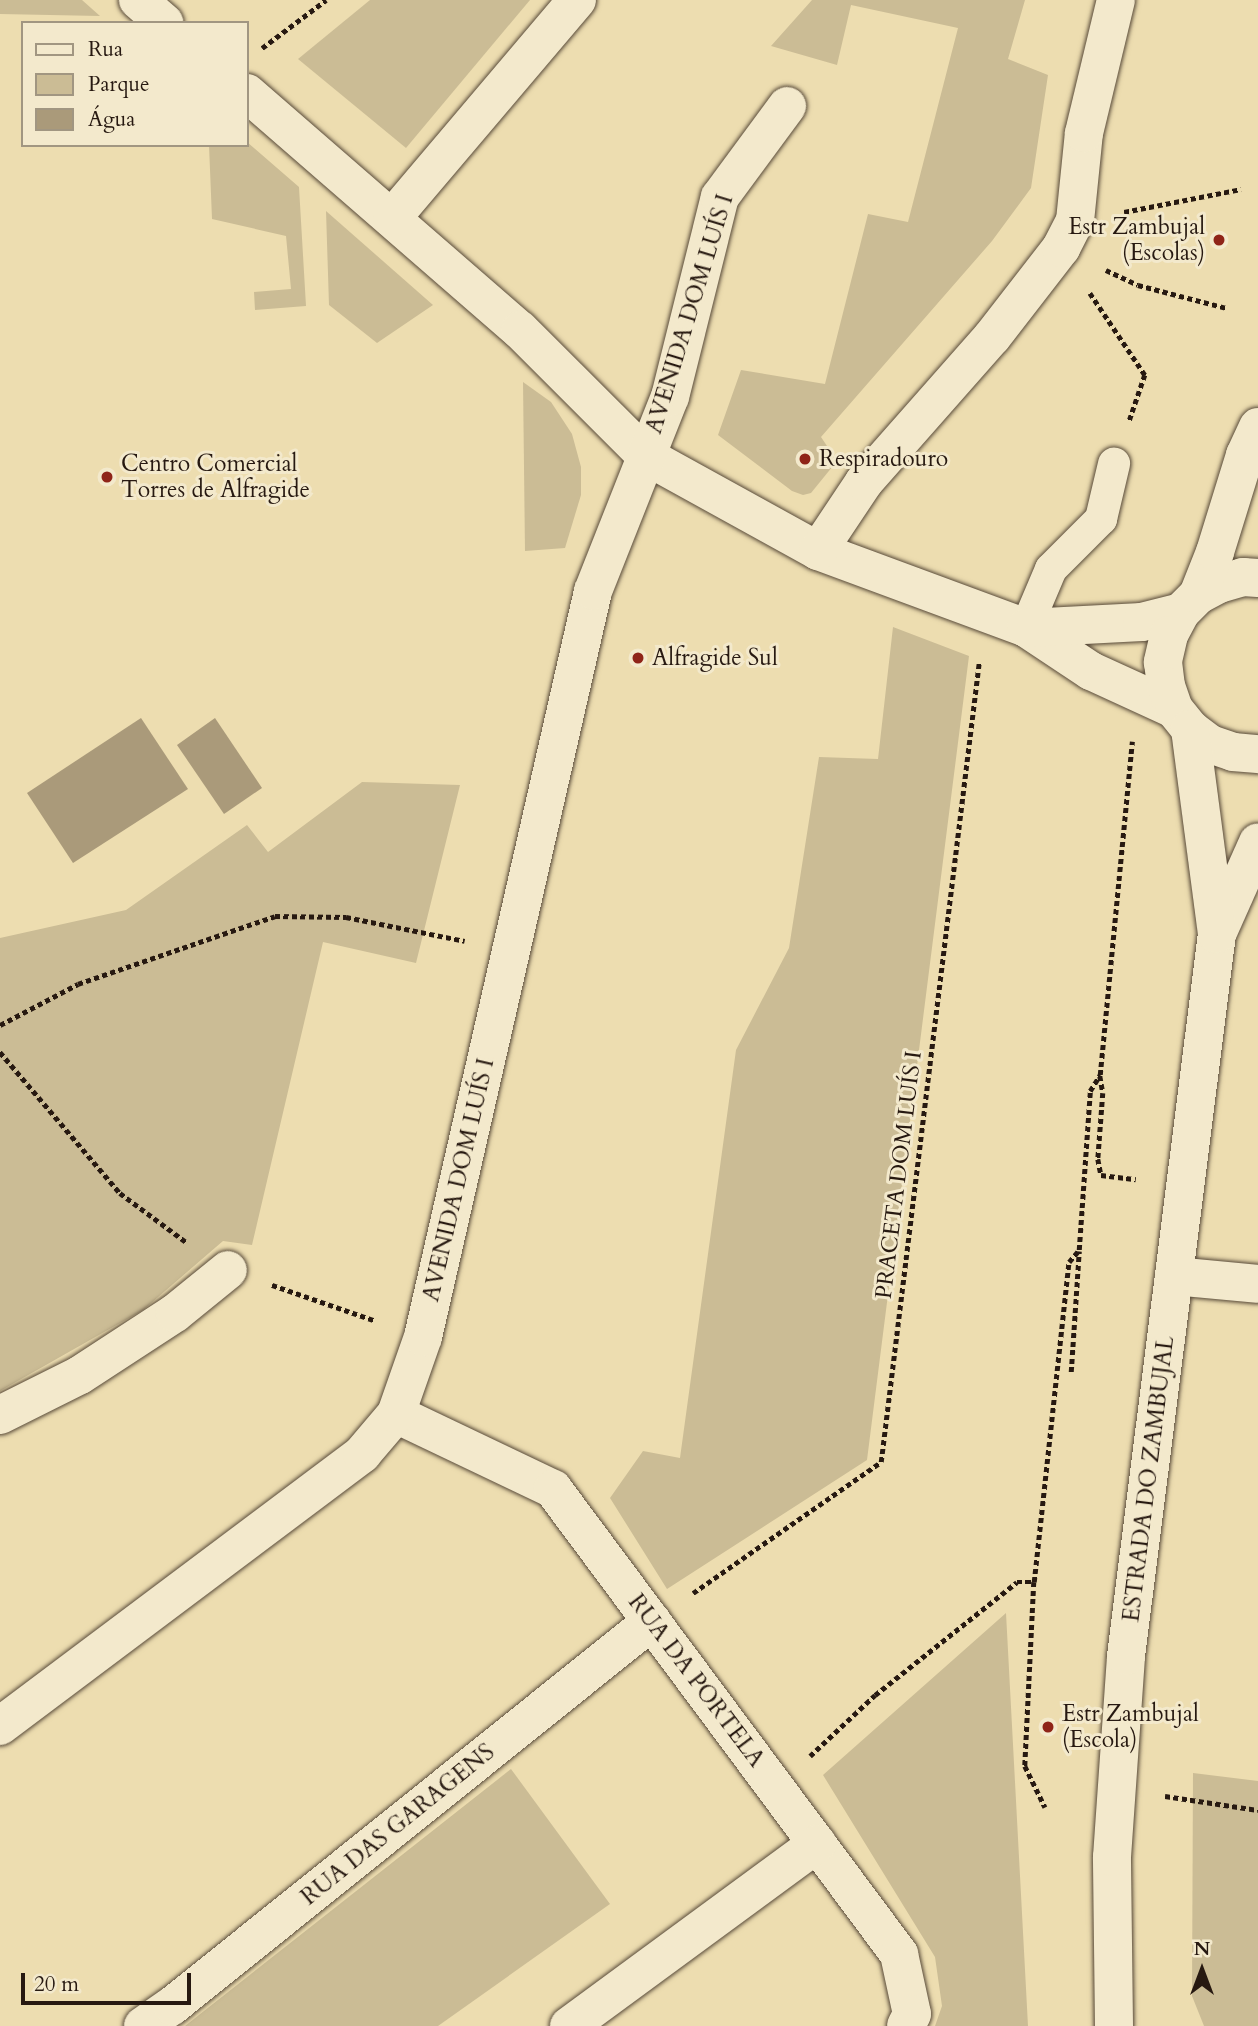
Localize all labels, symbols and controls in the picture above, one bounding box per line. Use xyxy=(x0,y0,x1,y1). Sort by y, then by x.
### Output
legend xyxy=(21,21,248,147)
text: Rua xyxy=(88,35,123,64)
text: Parque xyxy=(88,70,149,99)
text: Água xyxy=(88,105,135,134)
street label: AVENIDA DOM LUÍS I xyxy=(640,191,740,437)
place label: Estr Zambujal (Escolas) xyxy=(1068,213,1205,267)
marker: Estr Zambujal (Escolas) xyxy=(1211,232,1227,248)
place label: Respiradouro xyxy=(819,445,948,473)
place label: Centro Comercial Torres de Alfragide xyxy=(121,450,310,504)
marker: Respiradouro xyxy=(797,451,813,467)
marker: Centro Comercial Torres de Alfragide xyxy=(99,469,115,485)
place label: Alfragide Sul xyxy=(652,644,778,672)
marker: Alfragide Sul xyxy=(630,650,646,666)
street label: PRACETA DOM LUÍS I xyxy=(870,1049,928,1301)
street label: AVENIDA DOM LUÍS I xyxy=(418,1056,500,1304)
street label: ESTRADA DO ZAMBUJAL xyxy=(1118,1335,1180,1623)
street label: RUA DA PORTELA xyxy=(622,1589,770,1773)
place label: Estr Zambujal (Escola) xyxy=(1062,1700,1199,1754)
marker: Estr Zambujal (Escola) xyxy=(1040,1719,1056,1735)
street label: RUA DAS GARAGENS xyxy=(296,1739,500,1911)
north arrow xyxy=(1167,1935,1237,2005)
text: N xyxy=(1194,1936,1210,1962)
scale bar xyxy=(24,1960,194,2004)
text: 20 m xyxy=(34,1970,79,1999)

